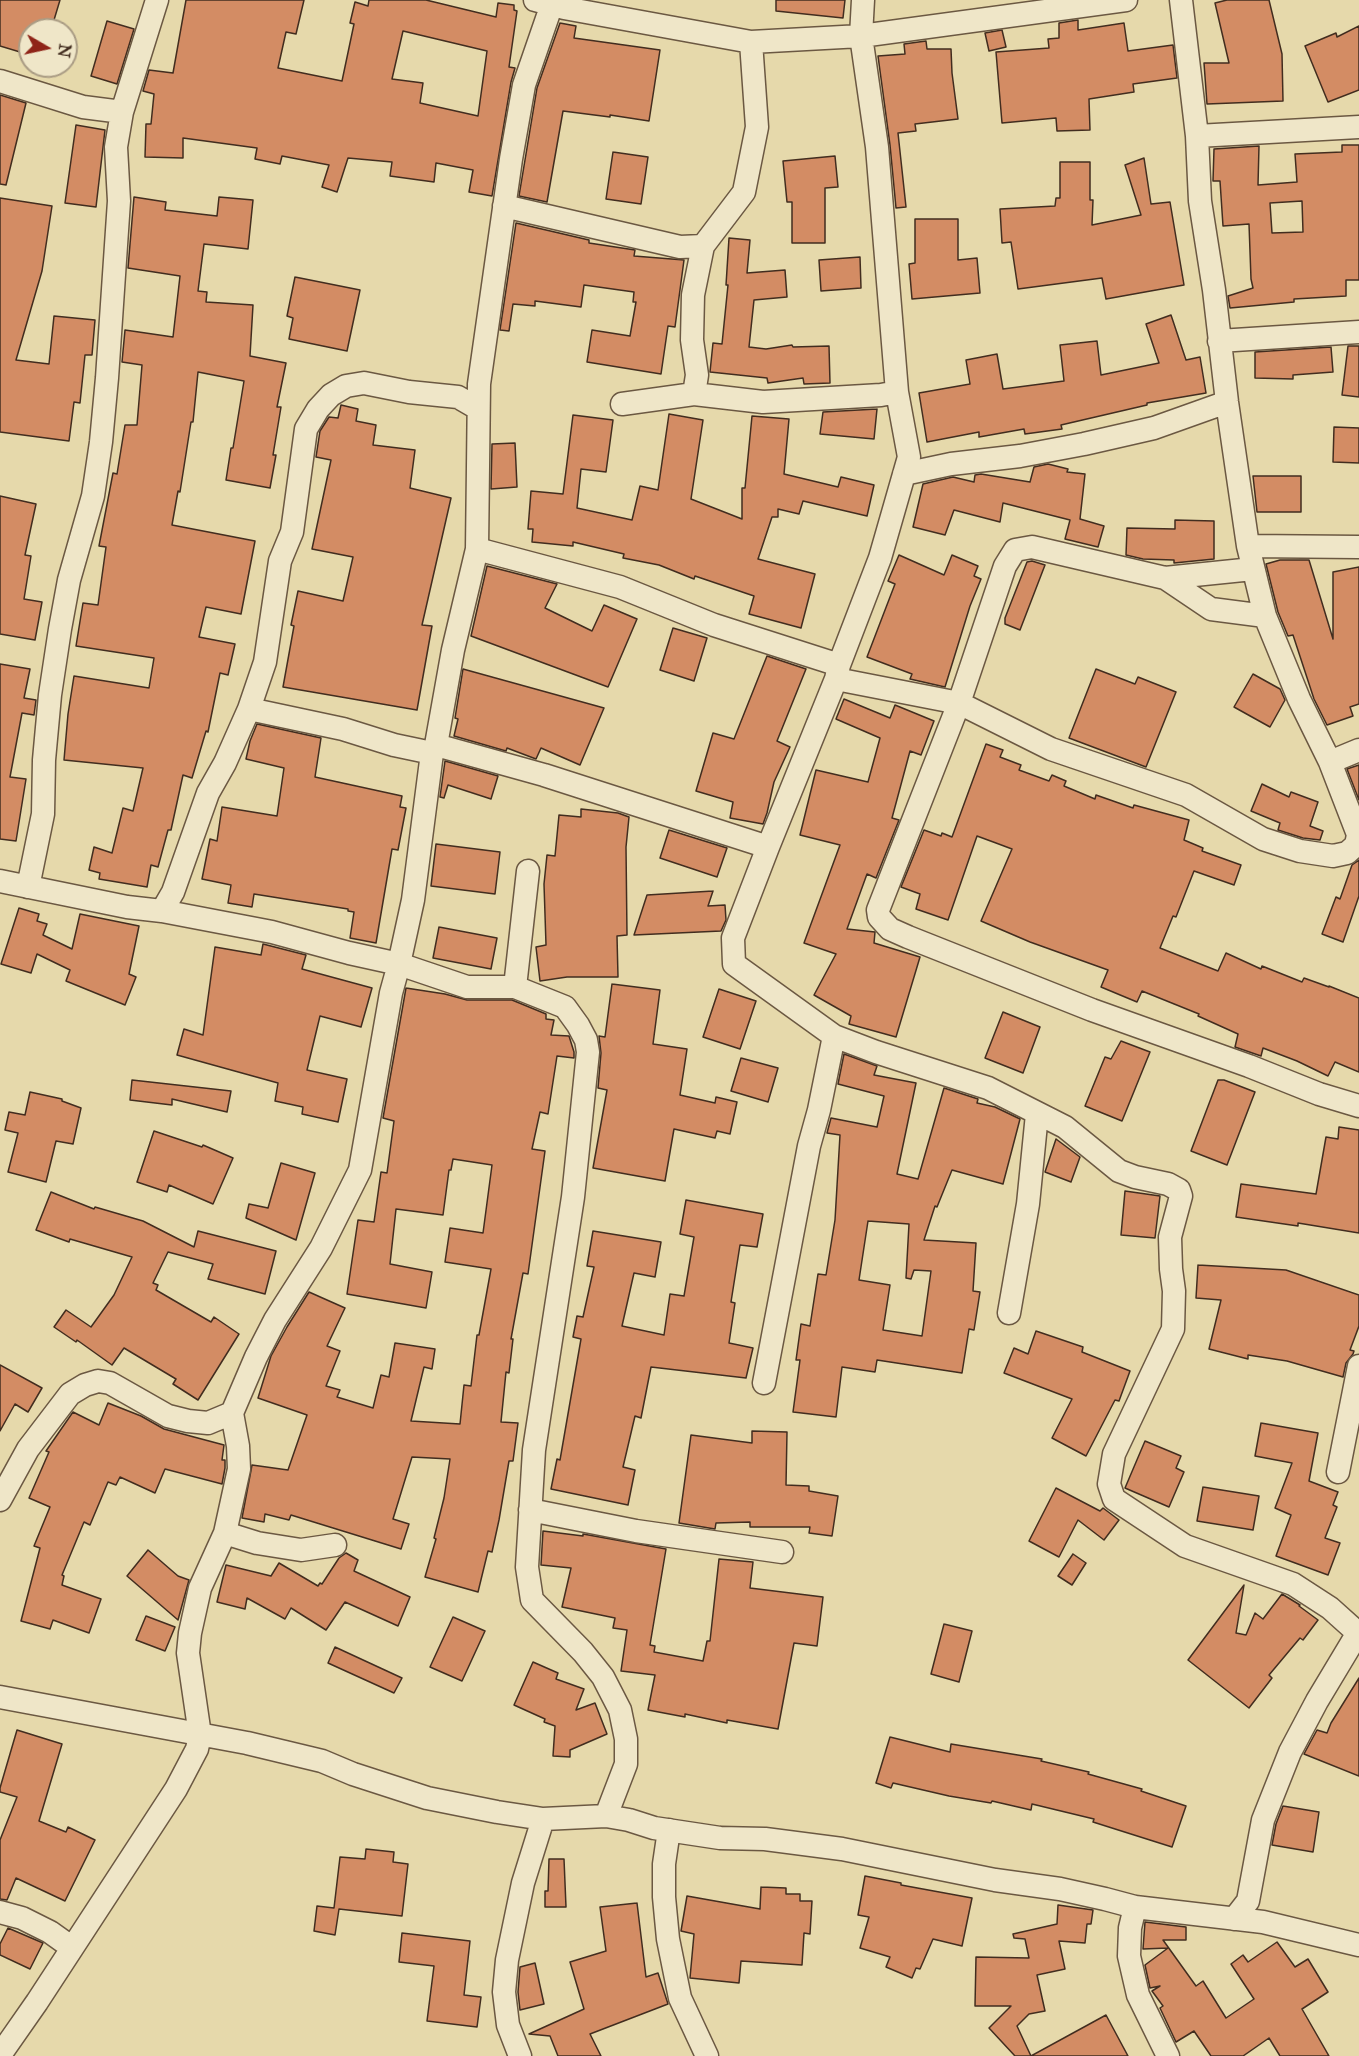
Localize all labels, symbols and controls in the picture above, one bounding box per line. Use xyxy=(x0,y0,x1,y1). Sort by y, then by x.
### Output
north arrow xyxy=(18,18,78,78)
text: N xyxy=(54,42,75,59)

